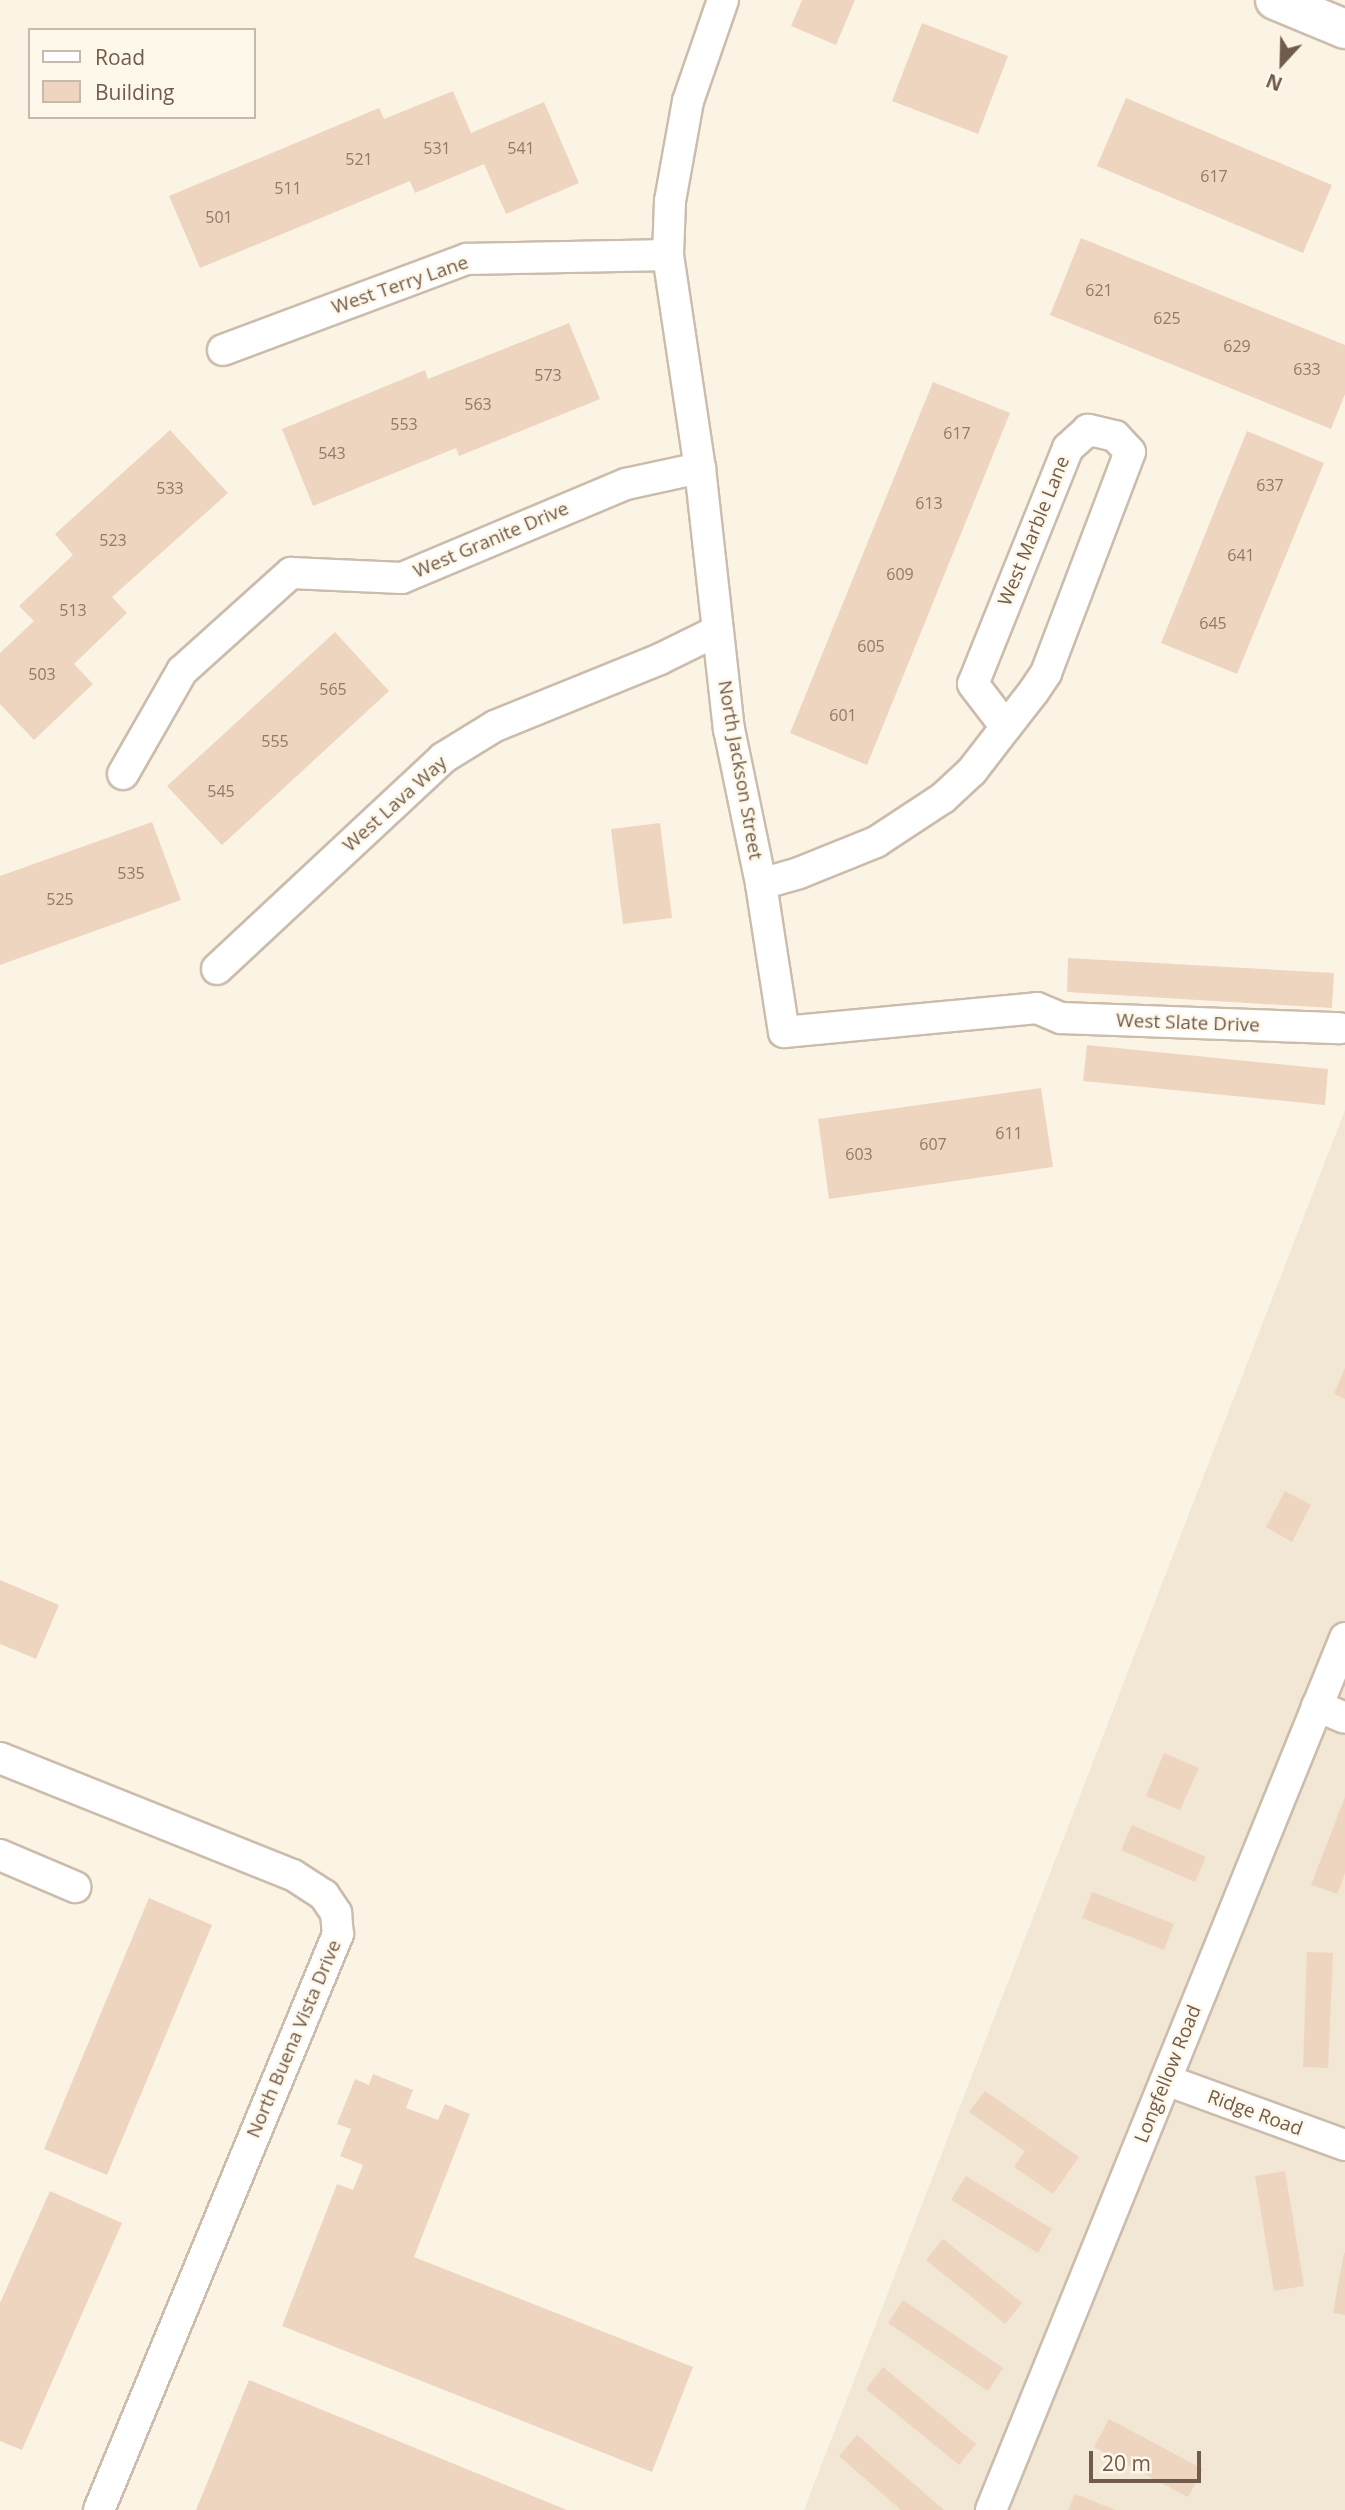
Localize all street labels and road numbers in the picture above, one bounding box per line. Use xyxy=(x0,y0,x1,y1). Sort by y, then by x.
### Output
street label: West Terry Lane xyxy=(329,251,471,319)
street label: West Marble Lane xyxy=(994,453,1074,609)
street label: West Granite Drive xyxy=(410,497,572,583)
street label: North Jackson Street xyxy=(713,679,767,861)
street label: West Lava Way xyxy=(338,751,452,857)
street label: West Slate Drive xyxy=(1116,1009,1260,1037)
street label: North Buena Vista Drive xyxy=(242,1937,346,2141)
street label: Longfellow Road xyxy=(1130,2002,1206,2146)
street label: Ridge Road xyxy=(1204,2085,1306,2141)

